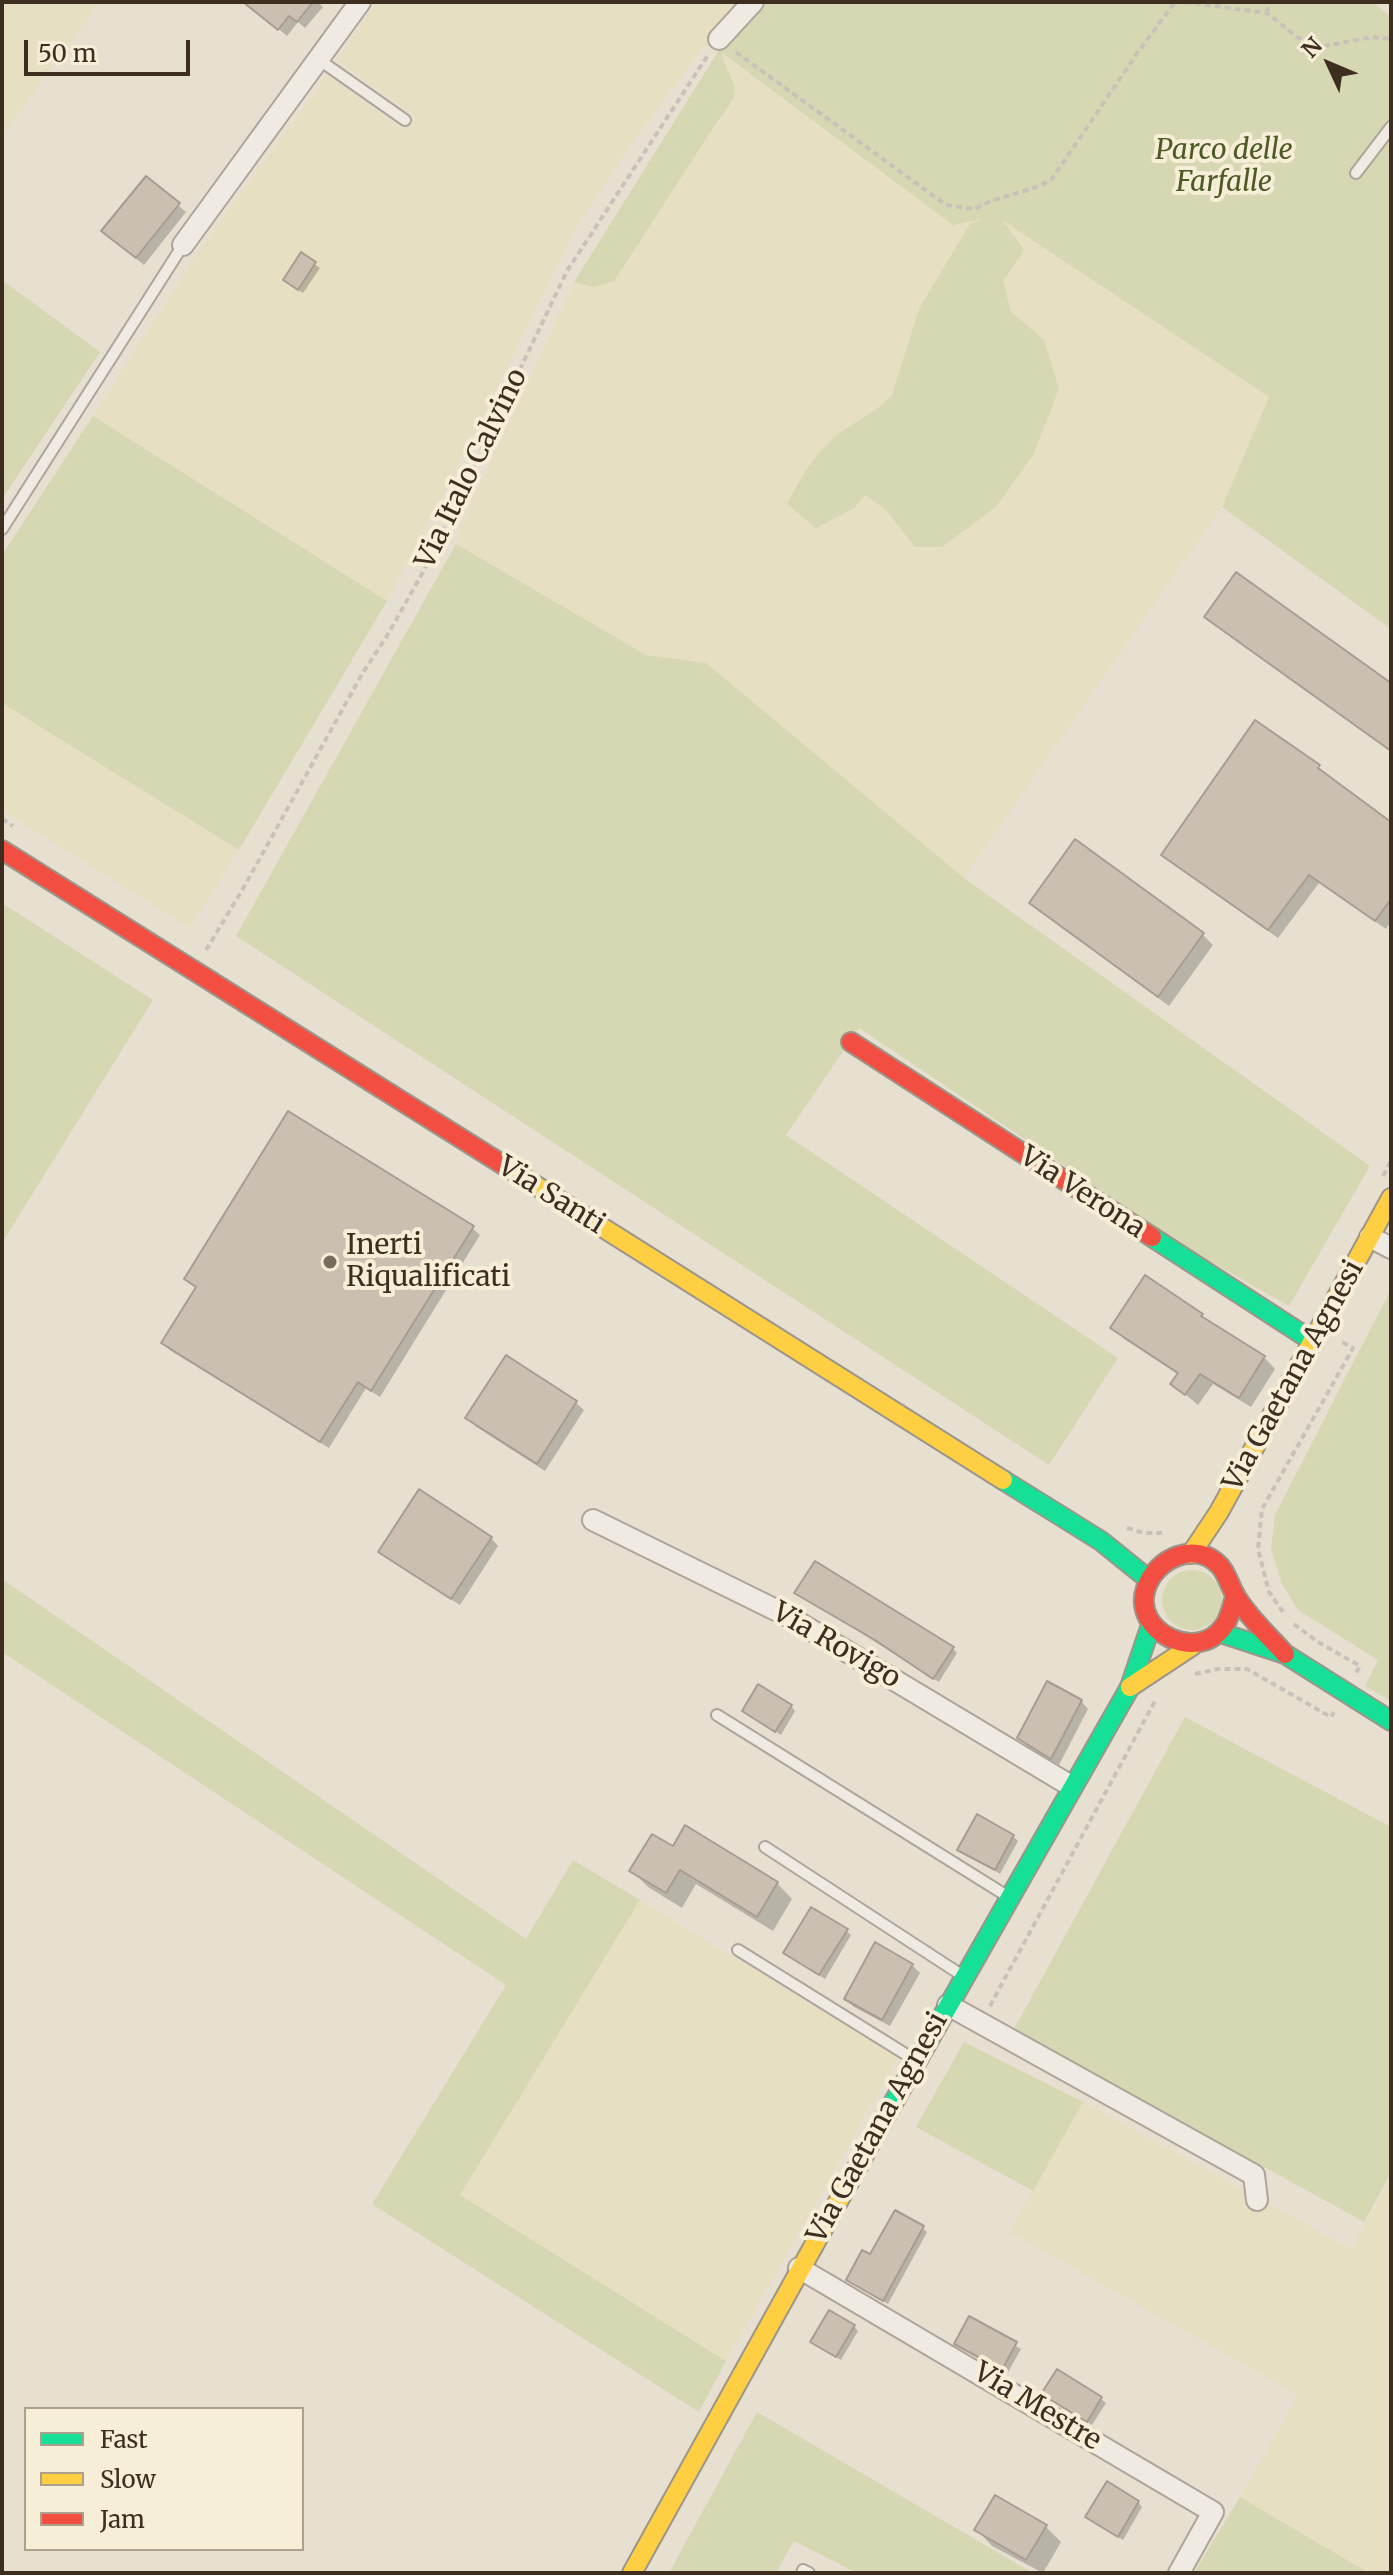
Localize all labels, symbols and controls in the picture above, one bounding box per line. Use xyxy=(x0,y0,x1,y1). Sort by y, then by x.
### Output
scale bar xyxy=(28,24,194,74)
north arrow xyxy=(1289,24,1369,104)
text: N xyxy=(1296,31,1328,63)
text: 50 m xyxy=(38,38,97,69)
park label: Parco delle Farfalle xyxy=(1155,134,1293,200)
street label: Via Italo Calvino xyxy=(409,363,535,575)
street label: Via Verona xyxy=(1013,1140,1151,1246)
street label: Via Santi xyxy=(491,1150,611,1242)
place label: Inerti Riqualificati xyxy=(346,1229,510,1295)
marker: Inerti Riqualificati xyxy=(321,1253,339,1271)
street label: Via Gaetana Agnesi xyxy=(1217,1255,1371,1497)
street label: Via Rovigo xyxy=(766,1596,906,1696)
street label: Via Gaetana Agnesi xyxy=(801,2007,955,2249)
street label: Via Mestre xyxy=(967,2356,1107,2458)
legend xyxy=(24,2407,304,2551)
text: Fast xyxy=(100,2424,148,2455)
text: Slow xyxy=(100,2464,156,2495)
text: Jam xyxy=(100,2504,145,2535)

